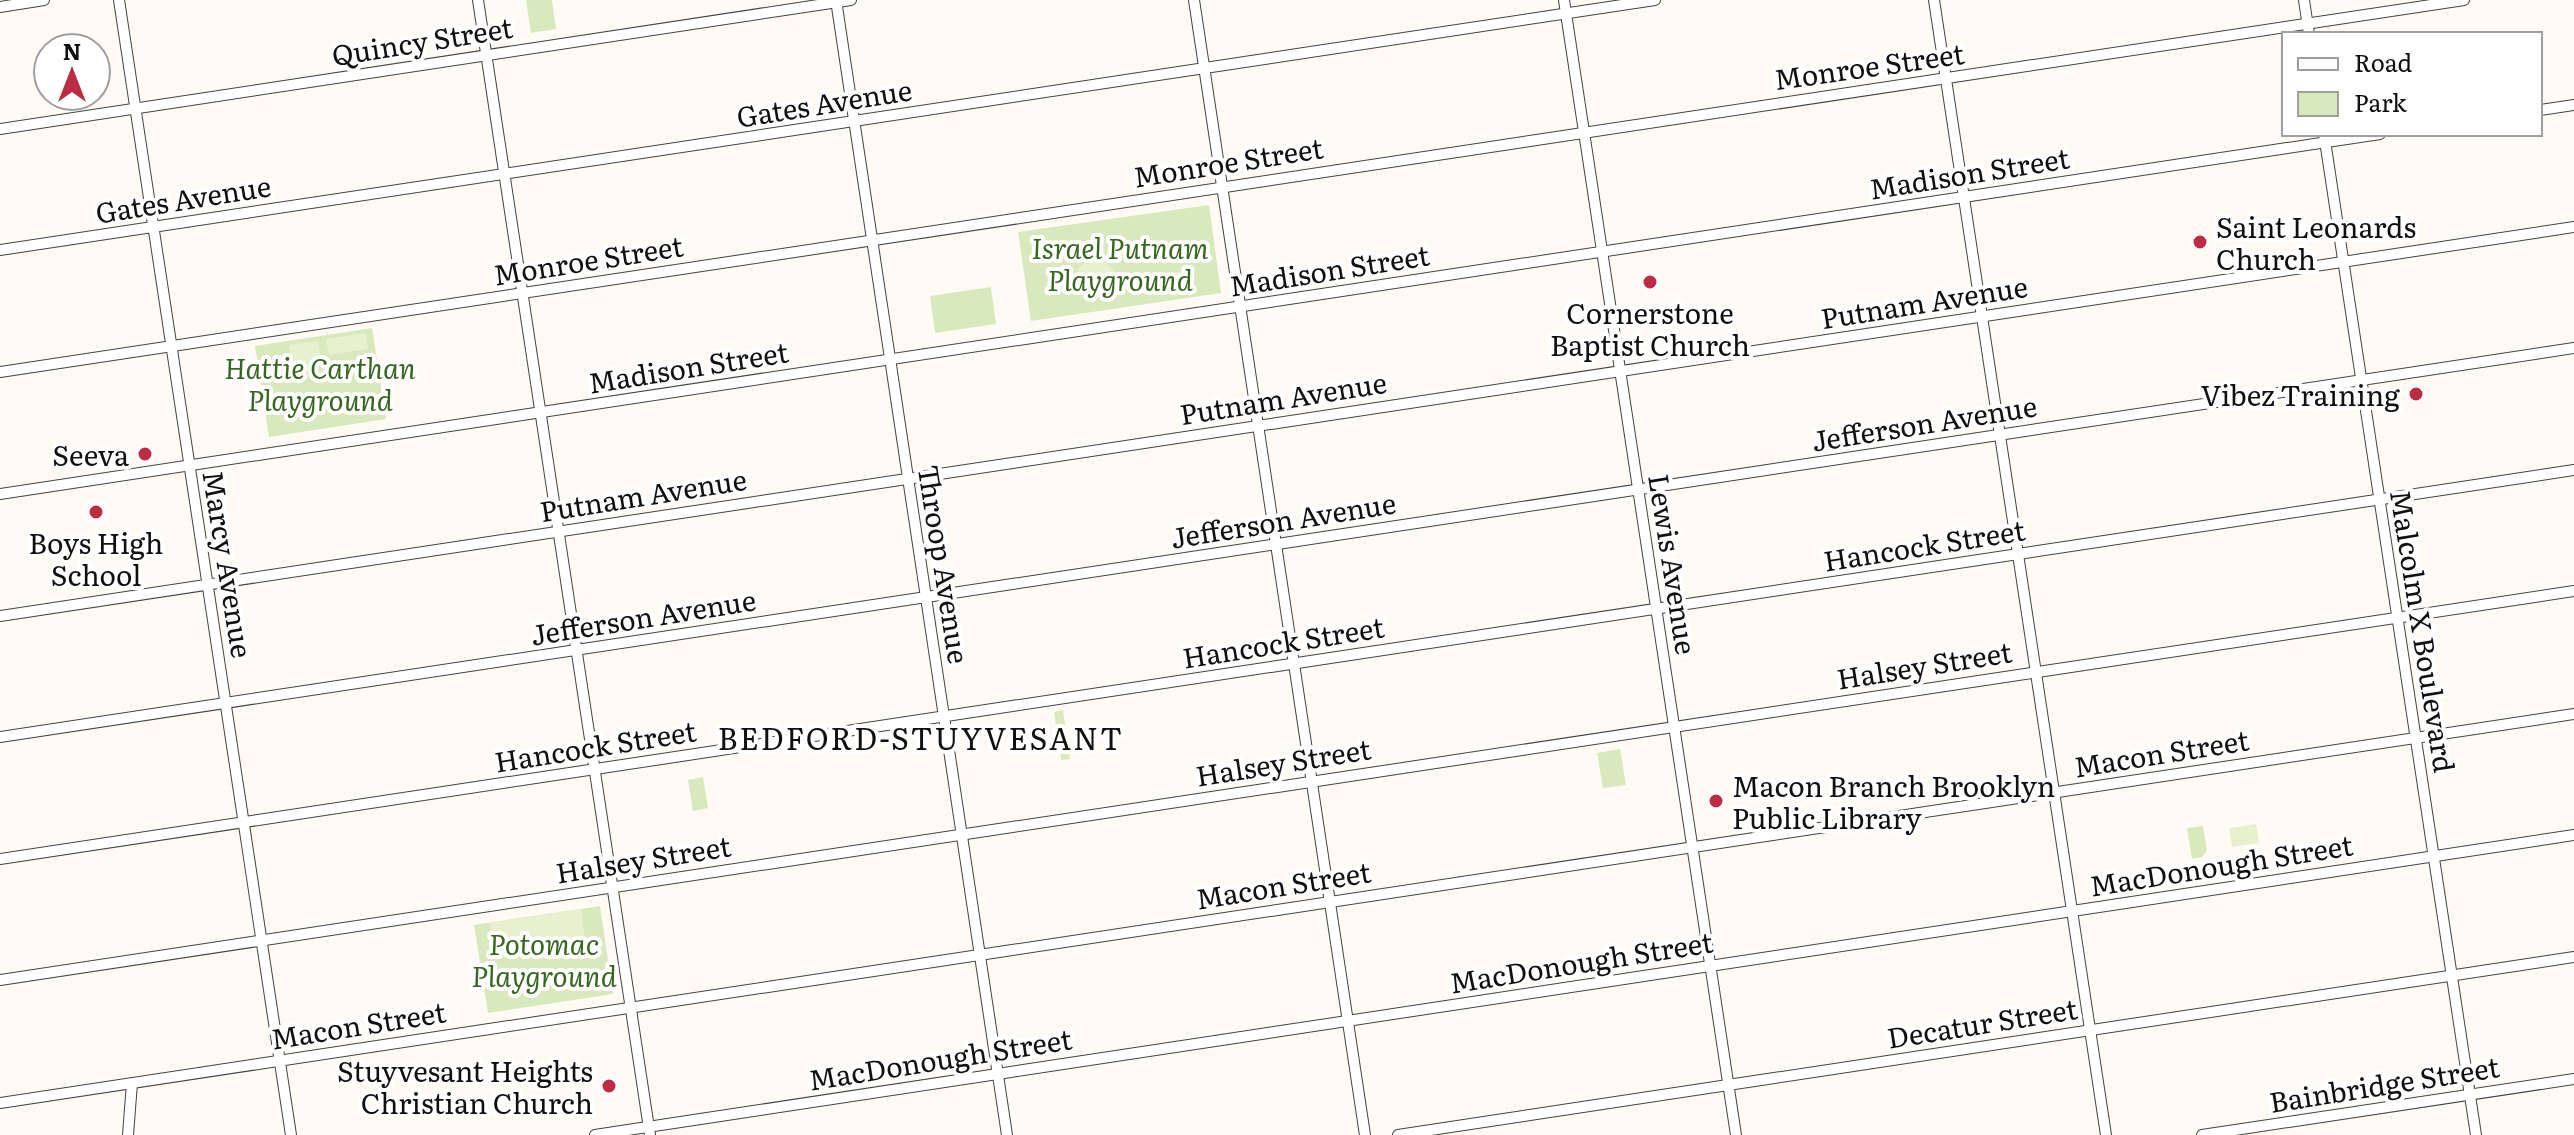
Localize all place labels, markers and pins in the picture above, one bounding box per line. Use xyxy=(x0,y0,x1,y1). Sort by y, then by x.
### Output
place label: Saint Leonards Church xyxy=(2216,205,2416,279)
marker: Saint Leonards Church xyxy=(2191,233,2209,251)
marker: Cornerstone Baptist Church xyxy=(1641,273,1659,291)
place label: Cornerstone Baptist Church xyxy=(1550,291,1750,365)
place label: Vibez Training xyxy=(2201,373,2400,415)
marker: Vibez Training xyxy=(2407,385,2425,403)
place label: Seeva xyxy=(52,433,129,475)
marker: Seeva xyxy=(136,445,154,463)
marker: Boys High School xyxy=(87,503,105,521)
place label: Boys High School xyxy=(29,521,163,595)
place label: Macon Branch Brooklyn Public Library xyxy=(1732,764,2055,838)
marker: Macon Branch Brooklyn Public Library xyxy=(1707,792,1725,810)
place label: Stuyvesant Heights Christian Church xyxy=(337,1049,593,1123)
marker: Stuyvesant Heights Christian Church xyxy=(600,1077,618,1095)

